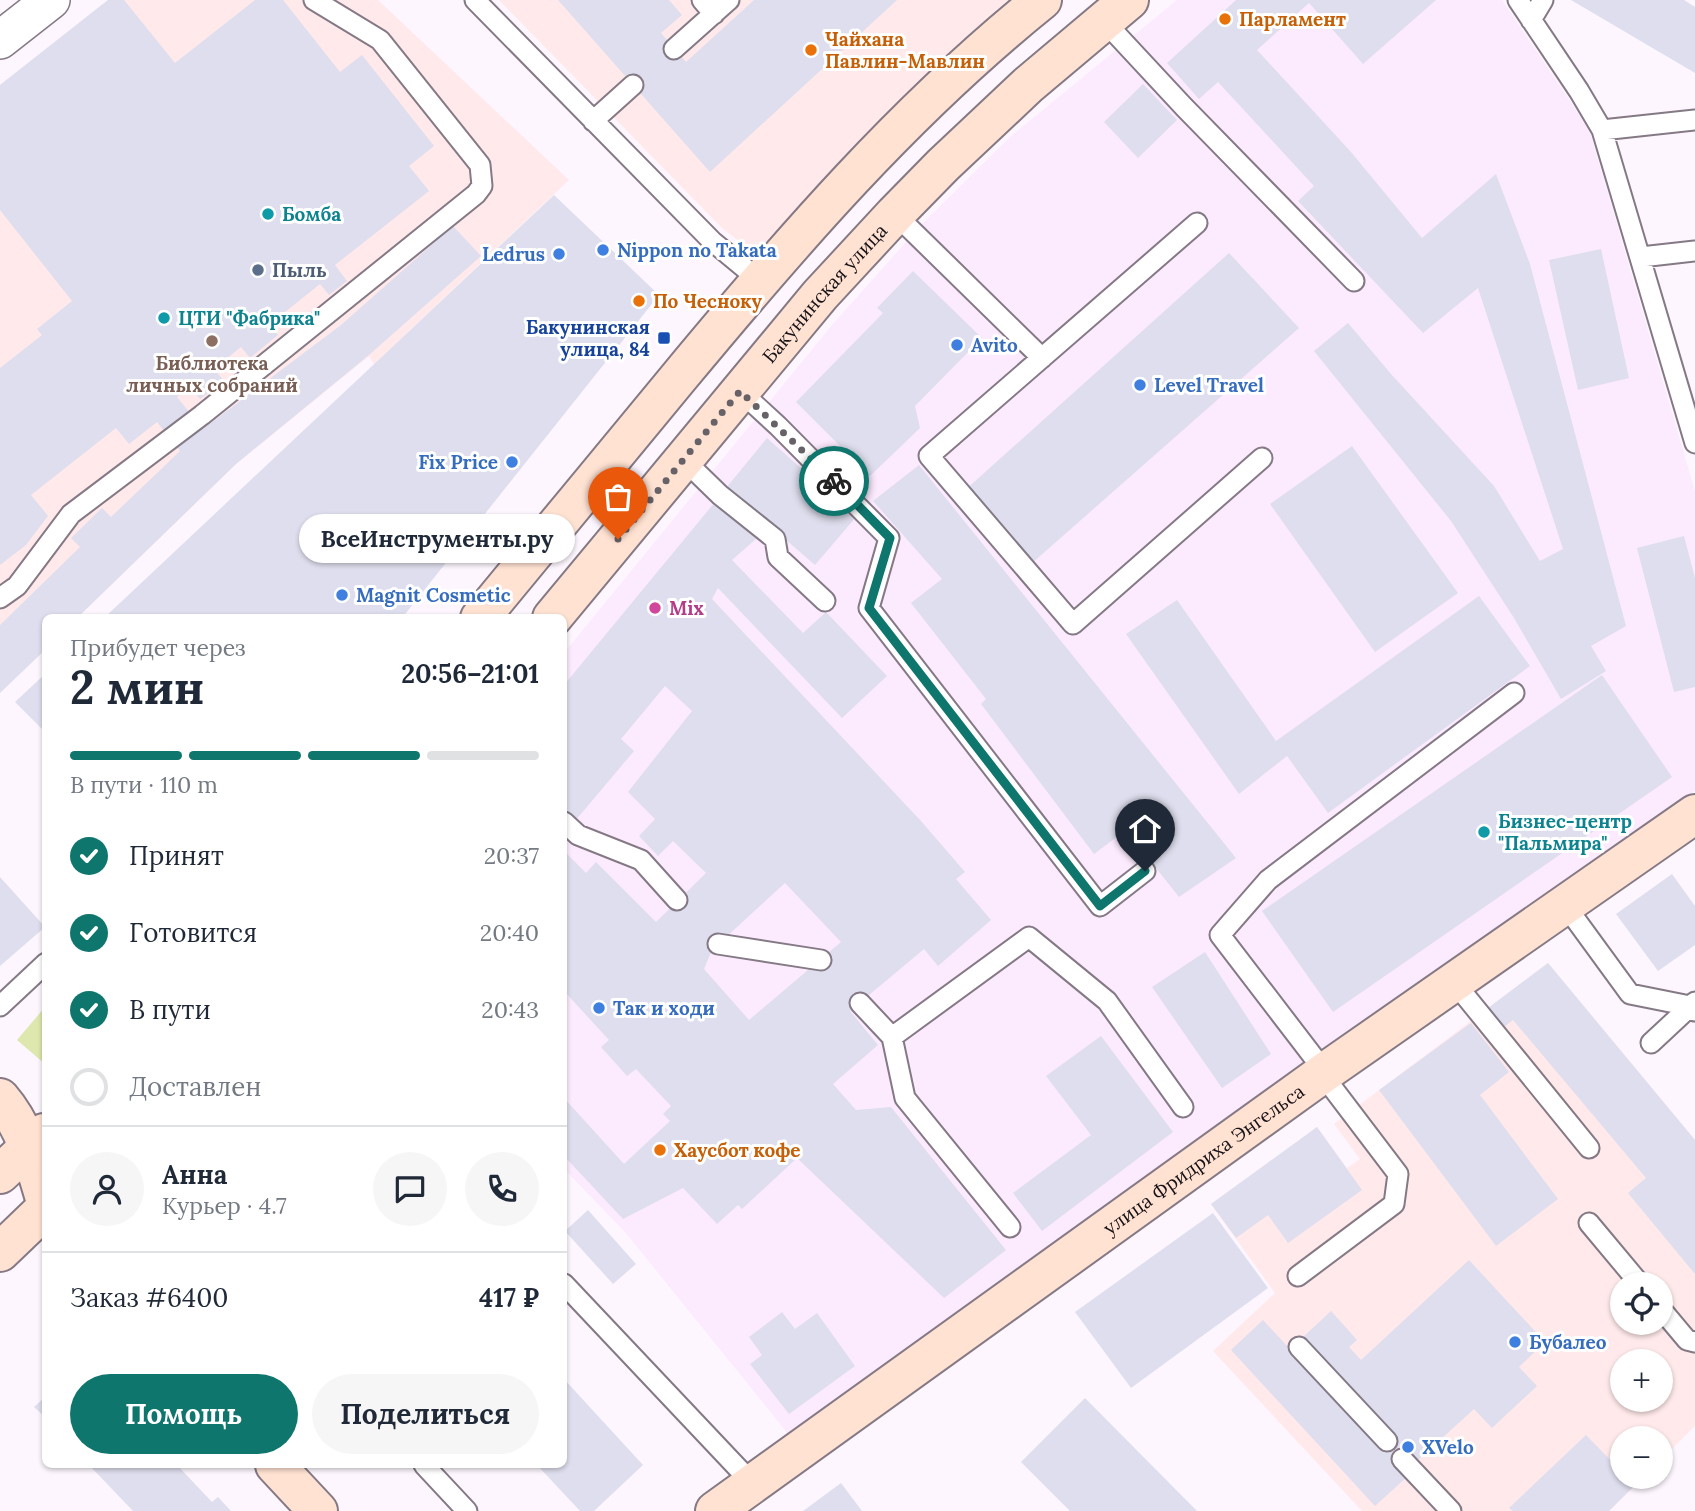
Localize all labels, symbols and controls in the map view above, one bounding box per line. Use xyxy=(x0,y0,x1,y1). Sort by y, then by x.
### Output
place label: Парламент xyxy=(1239,7,1346,31)
marker: Парламент xyxy=(1217,11,1233,27)
place label: Чайхана Павлин-Мавлин xyxy=(825,27,985,73)
marker: Чайхана Павлин-Мавлин xyxy=(803,42,819,58)
place label: Бомба xyxy=(282,202,341,226)
marker: Бомба xyxy=(260,206,276,222)
street label: Бакунинская улица xyxy=(757,218,892,368)
place label: Nippon no Takata xyxy=(617,238,777,262)
place label: Ledrus xyxy=(482,242,545,266)
marker: Nippon no Takata xyxy=(595,242,611,258)
marker: Ledrus xyxy=(551,246,567,262)
place label: Пыль xyxy=(272,258,327,282)
marker: Пыль xyxy=(250,262,266,278)
place label: По Чесноку xyxy=(653,289,763,313)
marker: По Чесноку xyxy=(631,293,647,309)
place label: ЦТИ "Фабрика" xyxy=(178,306,320,330)
marker: ЦТИ "Фабрика" xyxy=(156,310,172,326)
place label: Бакунинская улица, 84 xyxy=(526,315,650,361)
marker: Бакунинская улица, 84 xyxy=(656,330,672,346)
marker: Библиотека личных собраний xyxy=(204,333,220,349)
place label: Avito xyxy=(971,333,1018,357)
marker: Avito xyxy=(949,337,965,353)
place label: Библиотека личных собраний xyxy=(126,351,298,397)
place label: Level Travel xyxy=(1154,373,1264,397)
marker: Level Travel xyxy=(1132,377,1148,393)
courier xyxy=(799,446,869,516)
place label: Fix Price xyxy=(418,450,498,474)
marker: Fix Price xyxy=(504,454,520,470)
icon: bike xyxy=(815,462,853,500)
pin xyxy=(588,467,648,539)
icon: bag xyxy=(599,478,637,516)
callout: ВсеИнструменты.ру xyxy=(300,514,576,564)
text: ВсеИнструменты.ру xyxy=(321,524,553,553)
place label: Magnit Cosmetic xyxy=(356,583,511,607)
marker: Magnit Cosmetic xyxy=(334,587,350,603)
place label: Mix xyxy=(669,596,705,620)
marker: Mix xyxy=(647,600,663,616)
text: Прибудет через xyxy=(70,633,246,662)
text: 20:56–21:01 xyxy=(401,657,539,690)
text: 2 мин xyxy=(70,658,204,717)
text: В пути · 110 m xyxy=(70,770,218,799)
pin xyxy=(1115,799,1175,871)
place label: Бизнес-центр "Пальмира" xyxy=(1498,809,1632,855)
icon: home xyxy=(1126,810,1164,848)
marker: Бизнес-центр "Пальмира" xyxy=(1476,824,1492,840)
icon: check xyxy=(70,837,108,875)
text: Принят xyxy=(129,839,224,872)
text: 20:37 xyxy=(484,841,539,870)
icon: check xyxy=(70,914,108,952)
text: Готовится xyxy=(129,916,257,949)
text: 20:40 xyxy=(480,918,539,947)
icon: check xyxy=(70,991,108,1029)
text: В пути xyxy=(129,993,211,1026)
text: 20:43 xyxy=(481,995,539,1024)
place label: Так и ходи xyxy=(613,996,715,1020)
marker: Так и ходи xyxy=(591,1000,607,1016)
text: Доставлен xyxy=(129,1070,262,1103)
street label: улица Фридриха Энгельса xyxy=(1098,1079,1309,1240)
place label: Хаусбот кофе xyxy=(674,1138,801,1162)
marker: Хаусбот кофе xyxy=(652,1142,668,1158)
button: person xyxy=(70,1152,144,1226)
button: chat xyxy=(373,1152,447,1226)
button: phone xyxy=(465,1152,539,1226)
text: Анна xyxy=(162,1158,228,1191)
text: Курьер · 4.7 xyxy=(162,1191,287,1220)
map controls xyxy=(1610,1272,1673,1489)
button: locate xyxy=(1610,1272,1673,1335)
text: Заказ #6400 xyxy=(70,1281,229,1314)
text: 417 ₽ xyxy=(479,1281,539,1314)
place label: Бубалео xyxy=(1529,1330,1607,1354)
marker: Бубалео xyxy=(1507,1334,1523,1350)
button: + xyxy=(1610,1349,1673,1412)
button: Помощь xyxy=(70,1374,298,1454)
button: Поделиться xyxy=(312,1374,539,1454)
button: − xyxy=(1610,1426,1673,1489)
place label: XVelo xyxy=(1422,1435,1474,1459)
marker: XVelo xyxy=(1400,1439,1416,1455)

